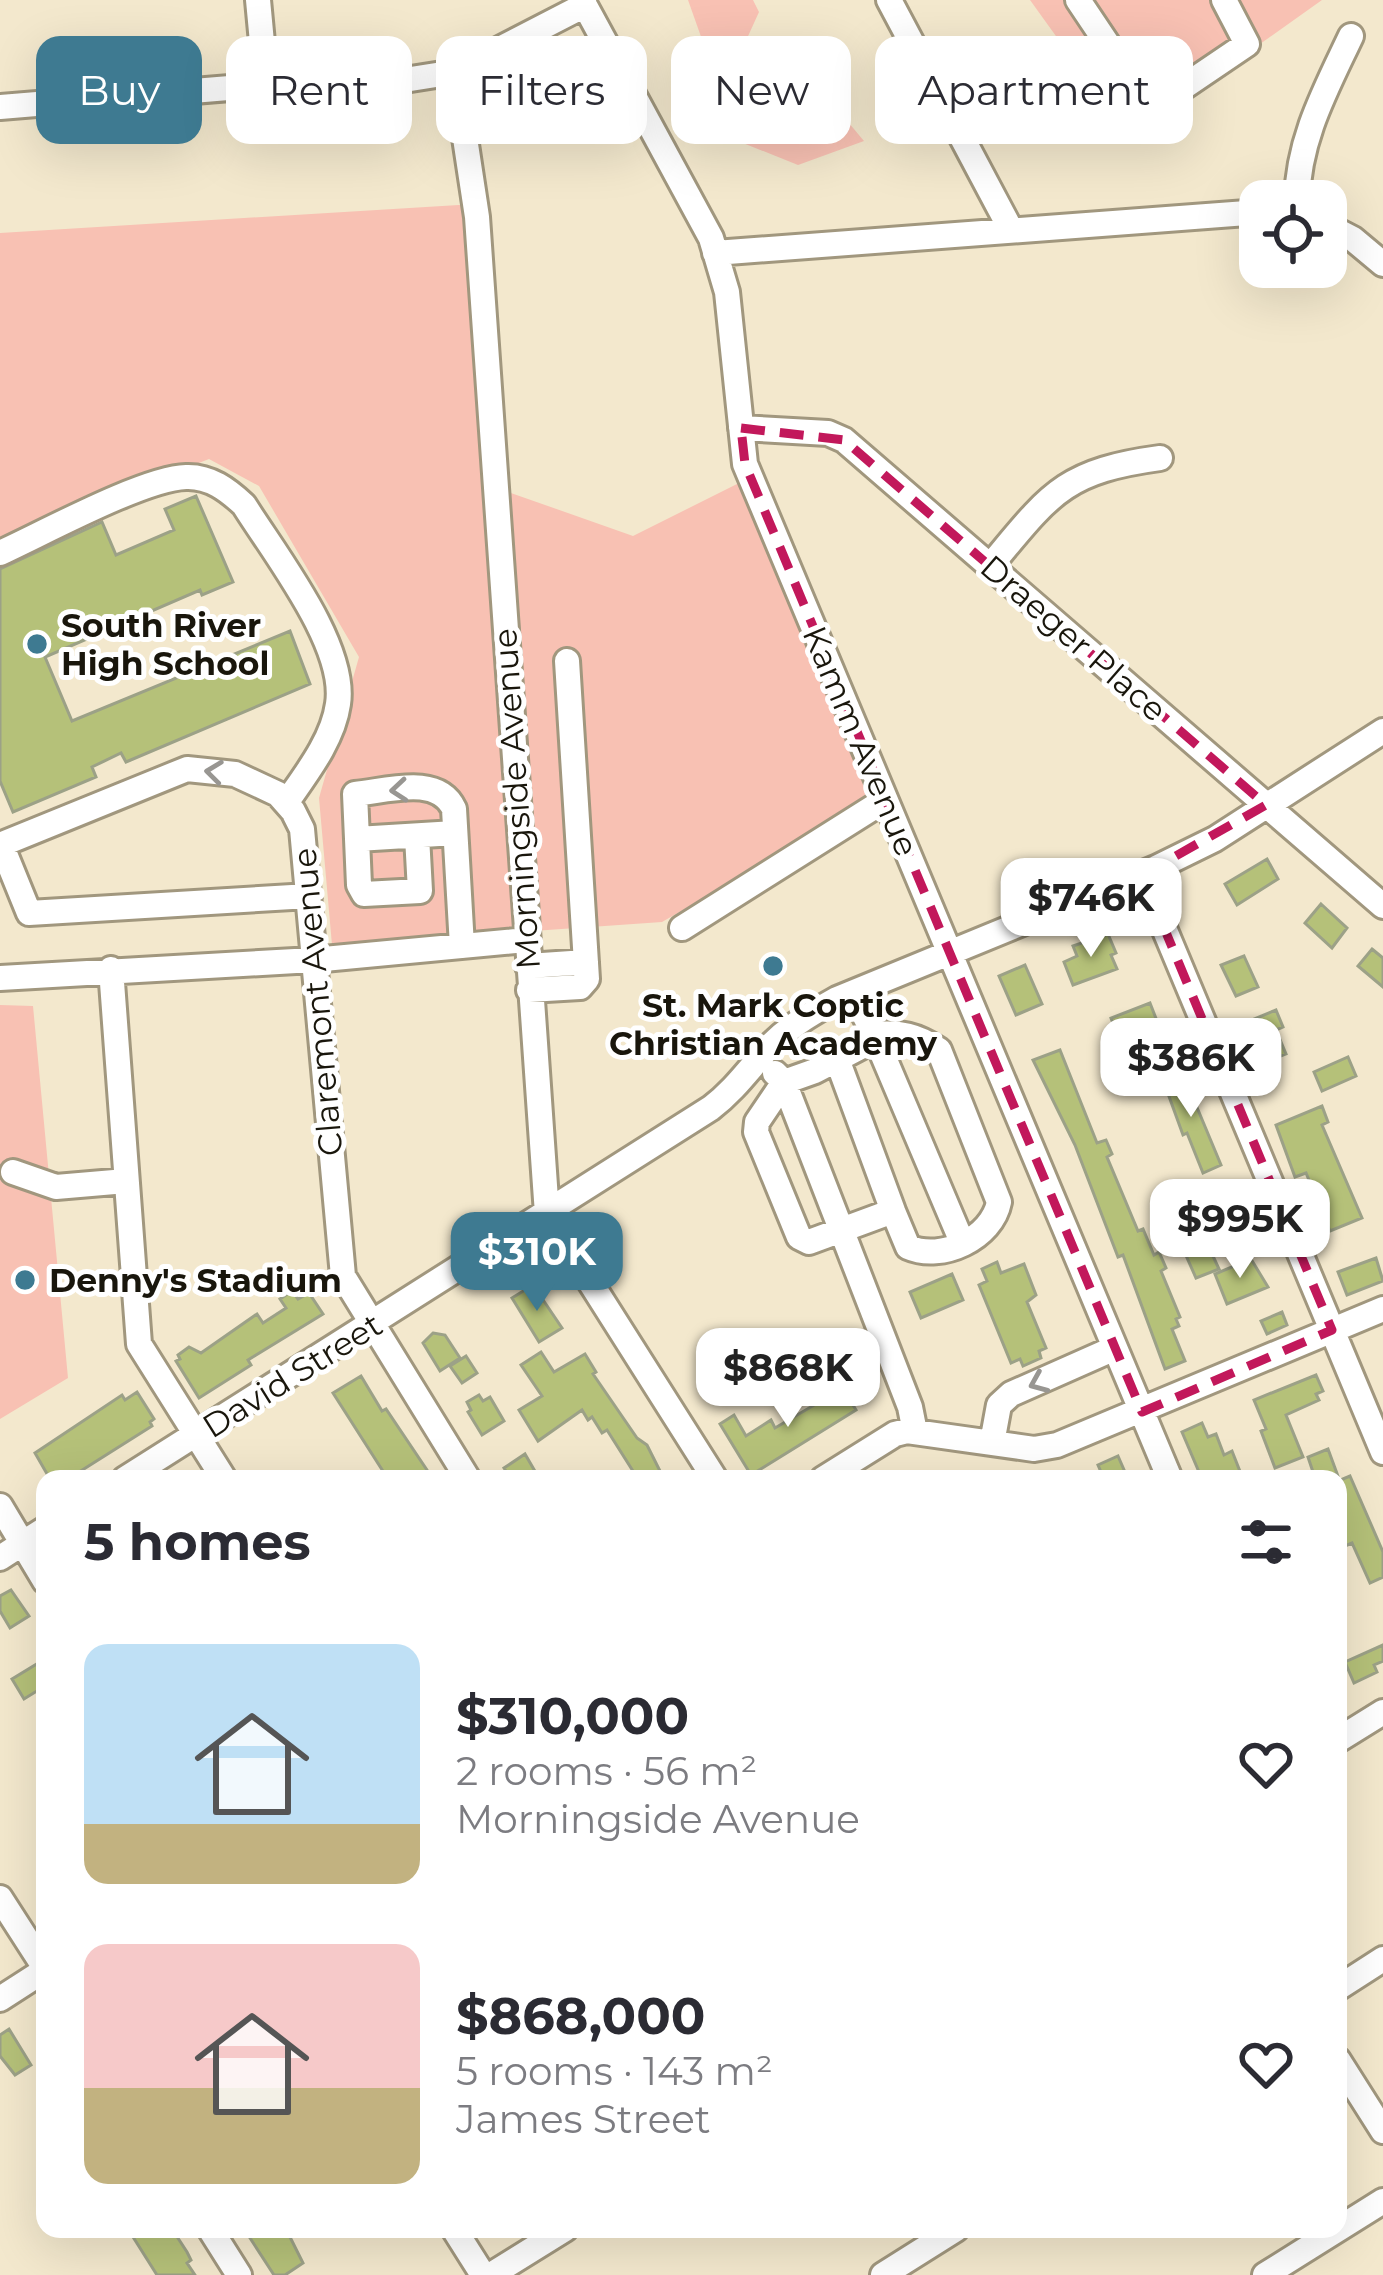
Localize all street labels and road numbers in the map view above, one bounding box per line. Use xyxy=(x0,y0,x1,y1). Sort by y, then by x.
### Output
street label: Draeger Place xyxy=(973,546,1175,730)
street label: Kamm Avenue xyxy=(795,620,927,862)
street label: Morningside Avenue xyxy=(484,627,548,971)
street label: Claremont Avenue xyxy=(284,846,350,1158)
street label: David Street xyxy=(195,1304,389,1446)

